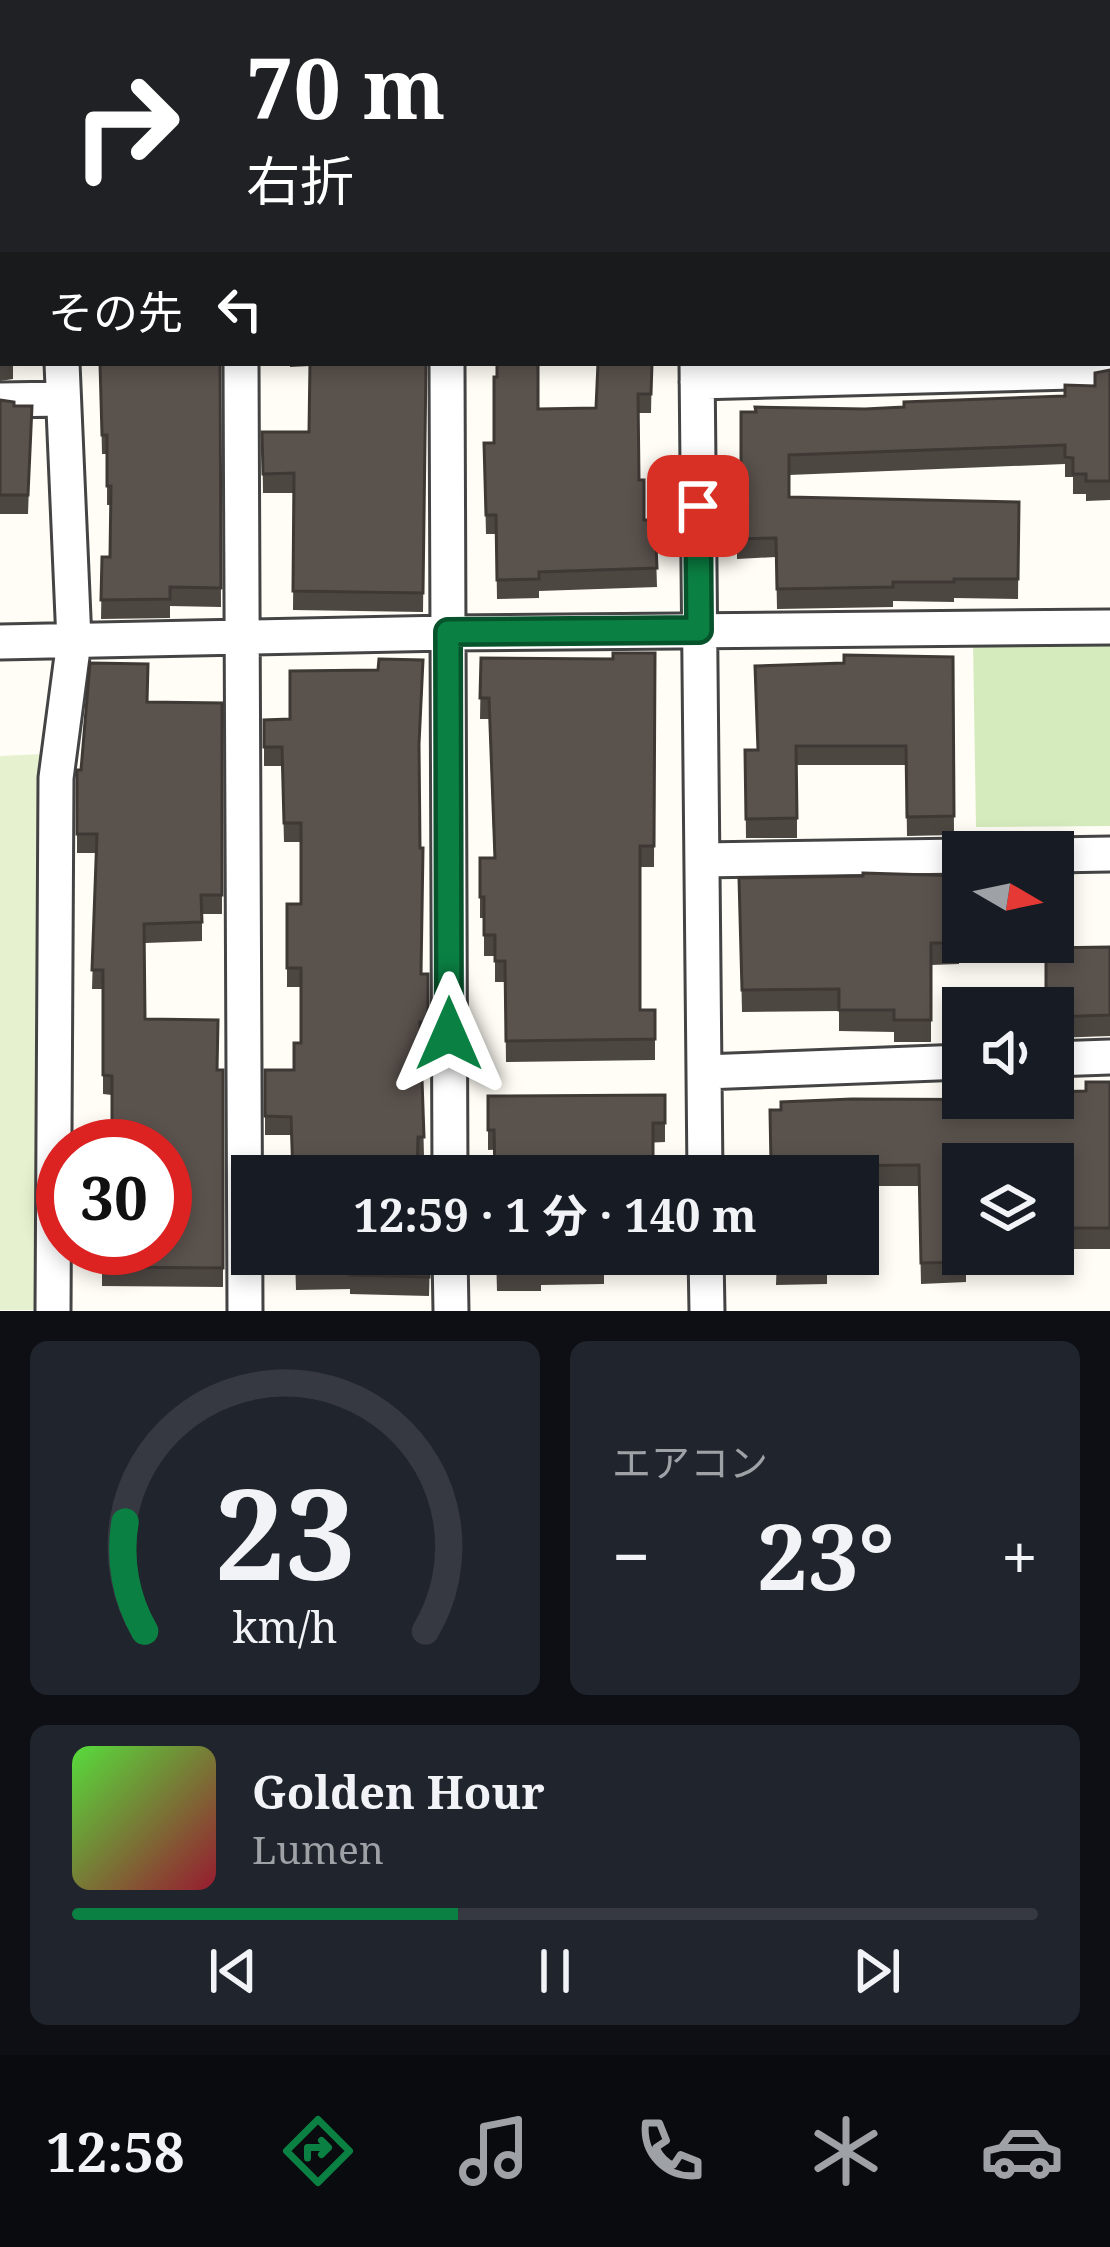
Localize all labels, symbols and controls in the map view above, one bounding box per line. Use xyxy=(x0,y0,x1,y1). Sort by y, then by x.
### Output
text: 70 m xyxy=(246,29,446,144)
icon: right xyxy=(48,48,204,204)
text: 右折 xyxy=(246,143,354,217)
icon: left xyxy=(207,276,273,342)
text: その先 xyxy=(48,281,183,342)
pin xyxy=(647,455,749,557)
icon: arrive xyxy=(665,473,731,539)
north arrow xyxy=(942,831,1074,963)
map controls xyxy=(942,831,1074,1275)
position arrow xyxy=(386,971,512,1097)
button: sound xyxy=(942,987,1074,1119)
speed limit sign: 30 xyxy=(36,1119,192,1275)
button: layers xyxy=(942,1143,1074,1275)
text: 12:59 · 1 分 · 140 m xyxy=(353,1184,757,1245)
text: エアコン xyxy=(612,1435,768,1488)
text: 23 xyxy=(214,1447,356,1617)
text: 23° xyxy=(757,1494,895,1616)
text: − xyxy=(612,1510,650,1600)
text: + xyxy=(1001,1510,1038,1600)
text: km/h xyxy=(232,1597,338,1656)
text: Golden Hour xyxy=(252,1761,545,1822)
text: Lumen xyxy=(252,1822,384,1875)
icon: previous xyxy=(200,1938,266,2004)
icon: pause xyxy=(522,1938,588,2004)
icon: next xyxy=(844,1938,910,2004)
icon: directions xyxy=(276,2109,360,2193)
icon: music xyxy=(452,2109,536,2193)
icon: phone xyxy=(628,2109,712,2193)
icon: climate xyxy=(804,2109,888,2193)
icon: car xyxy=(980,2109,1064,2193)
text: 12:58 xyxy=(46,2114,184,2188)

